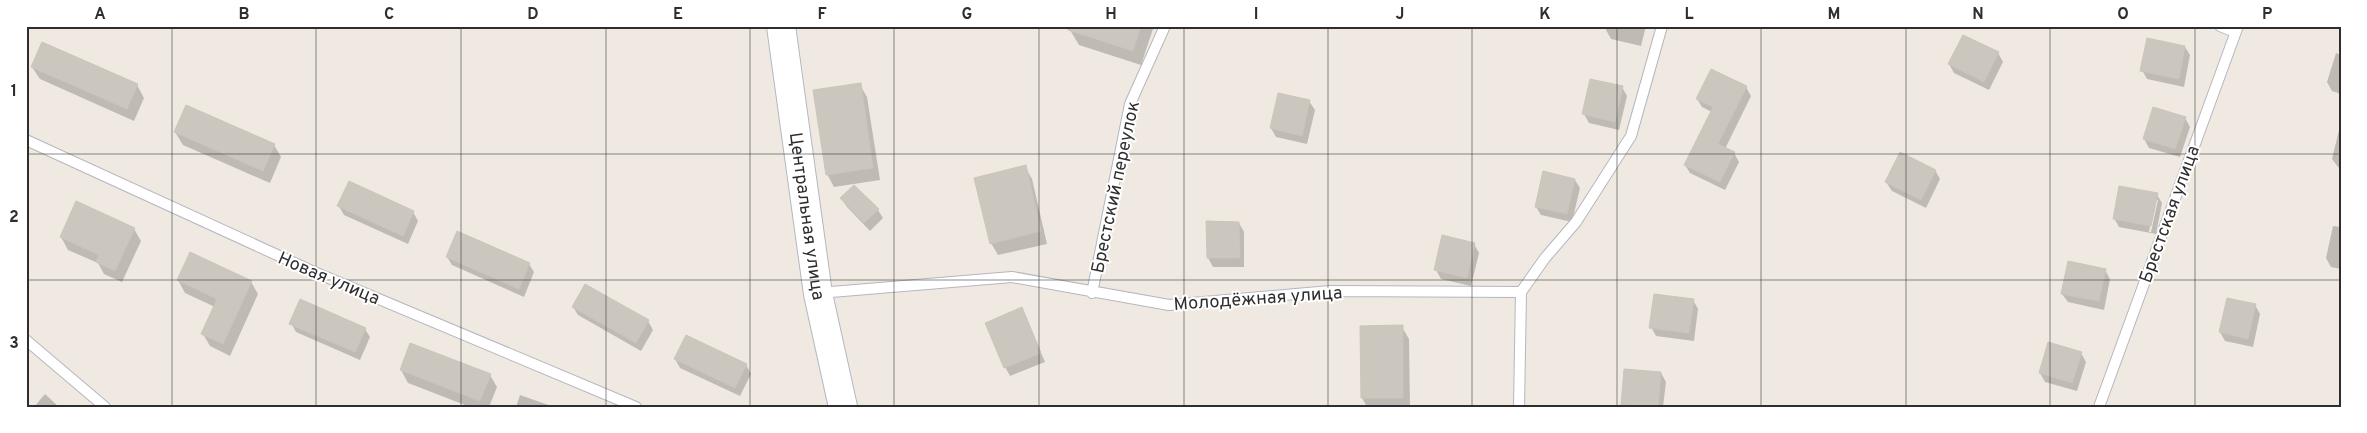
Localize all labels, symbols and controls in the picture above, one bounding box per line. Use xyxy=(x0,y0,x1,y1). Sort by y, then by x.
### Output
text: A xyxy=(94,5,106,25)
text: B xyxy=(238,5,250,25)
text: C xyxy=(384,5,394,25)
text: D xyxy=(527,5,539,25)
text: E xyxy=(673,5,683,25)
text: F xyxy=(817,5,827,25)
text: G xyxy=(962,5,972,25)
text: H xyxy=(1105,5,1117,25)
text: I xyxy=(1254,5,1258,25)
text: J xyxy=(1396,5,1404,25)
text: K xyxy=(1539,5,1551,25)
text: L xyxy=(1684,5,1694,25)
text: M xyxy=(1828,5,1840,25)
text: N xyxy=(1972,5,1984,25)
text: O xyxy=(2117,5,2129,25)
text: P xyxy=(2262,5,2272,25)
text: 1 xyxy=(11,82,17,102)
street label: Брестский переулок xyxy=(1087,99,1146,276)
street label: Центральная улица xyxy=(783,131,829,303)
street label: Брестская улица xyxy=(2135,143,2206,286)
text: 2 xyxy=(9,208,19,228)
street label: Новая улица xyxy=(274,248,383,311)
street label: Молодёжная улица xyxy=(1173,282,1343,317)
text: 3 xyxy=(9,334,19,354)

